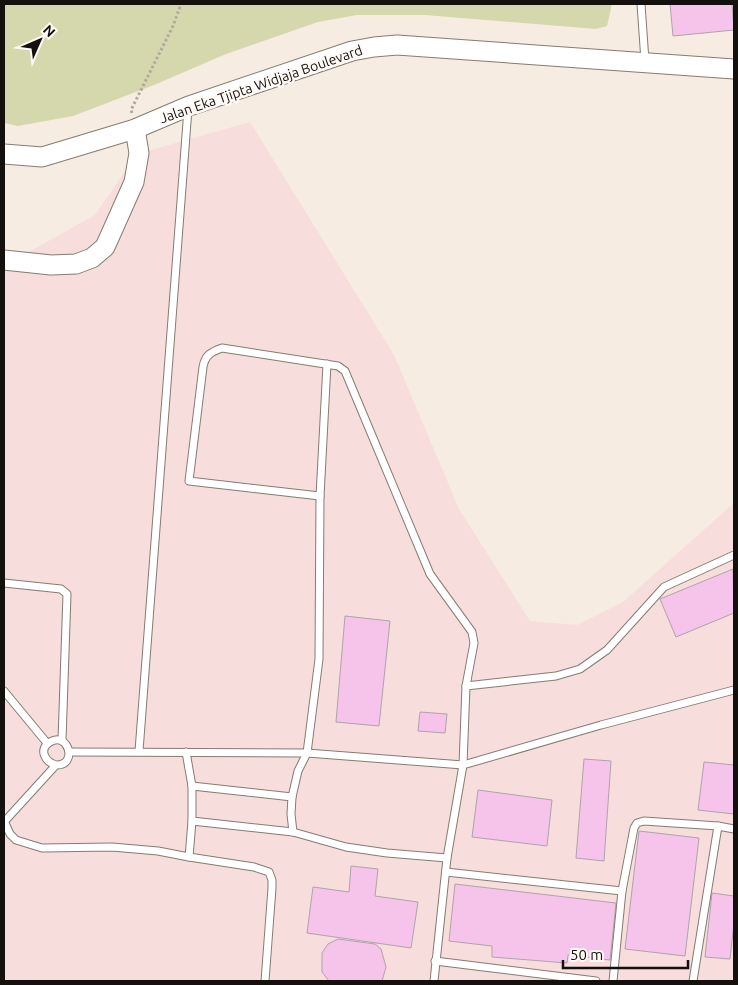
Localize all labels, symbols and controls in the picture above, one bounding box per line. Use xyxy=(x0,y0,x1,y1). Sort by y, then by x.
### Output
north arrow xyxy=(15,15,65,65)
text: N xyxy=(40,21,59,40)
street label: Jalan Eka Tjipta Widjaja Boulevard xyxy=(158,42,364,126)
scale bar xyxy=(563,938,688,970)
text: 50 m xyxy=(570,946,603,963)

